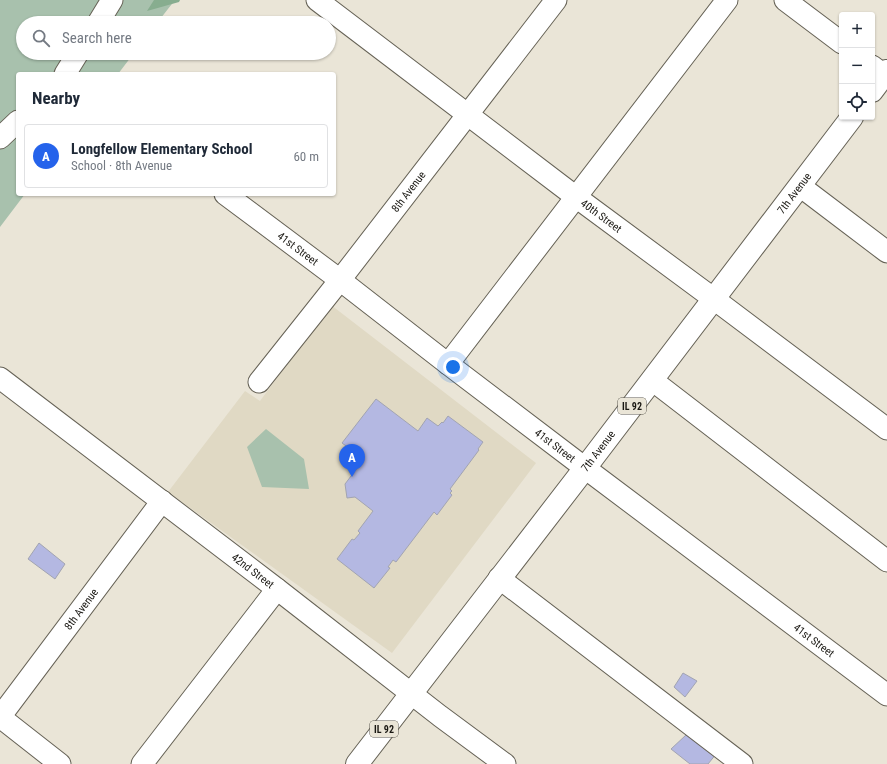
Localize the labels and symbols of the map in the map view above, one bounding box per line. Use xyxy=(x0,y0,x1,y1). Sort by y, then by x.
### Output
street label: 8th Avenue xyxy=(389,169,429,215)
street label: 7th Avenue xyxy=(775,170,814,217)
street label: 40th Street xyxy=(578,197,624,236)
street label: 41st Street xyxy=(275,229,320,268)
your location xyxy=(443,357,463,377)
road number: IL 92 xyxy=(618,398,646,414)
street label: 41st Street xyxy=(532,426,578,465)
street label: 7th Avenue xyxy=(579,428,618,474)
pin: A xyxy=(339,444,365,477)
street label: 42nd Street xyxy=(229,551,276,591)
street label: 8th Avenue xyxy=(62,586,101,632)
street label: 41st Street xyxy=(791,621,837,660)
road number: IL 92 xyxy=(370,721,398,737)

